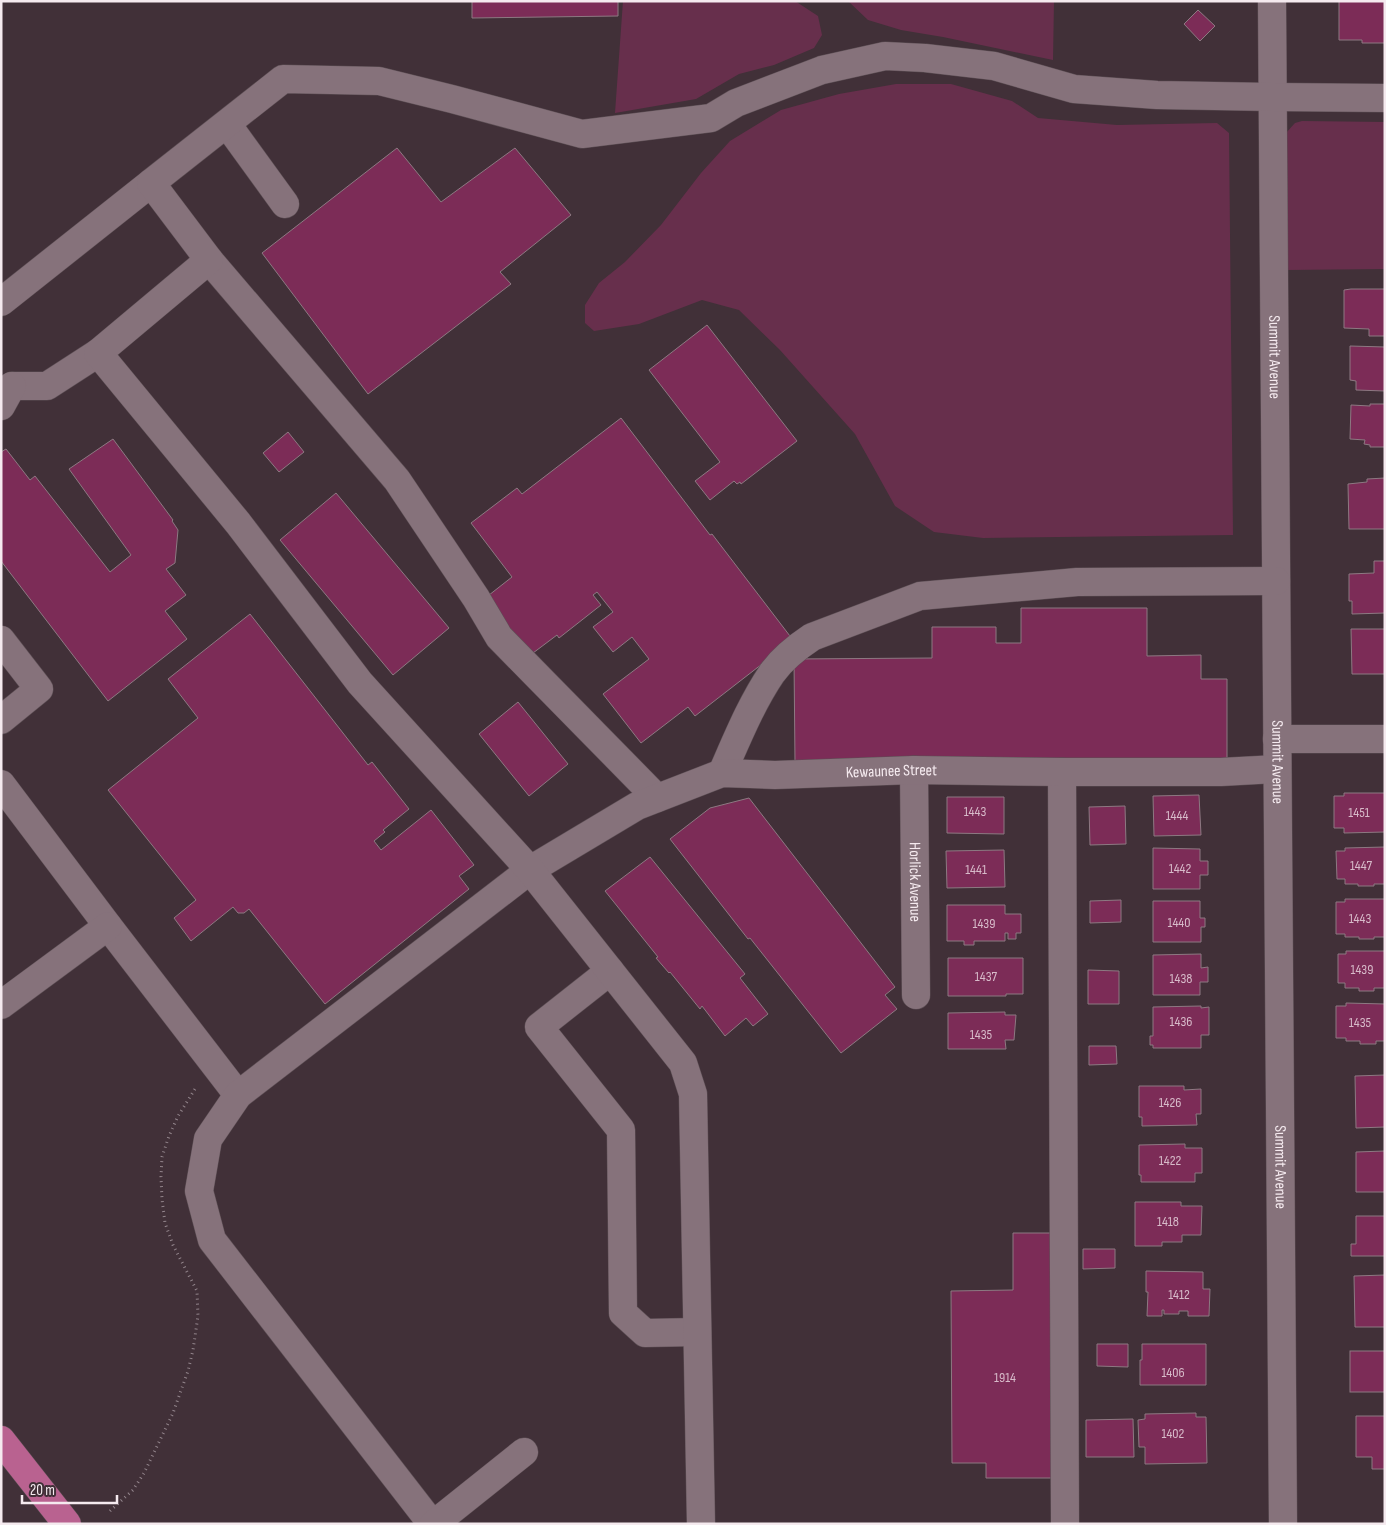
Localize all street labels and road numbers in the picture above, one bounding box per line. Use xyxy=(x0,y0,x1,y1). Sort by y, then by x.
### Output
street label: Summit Avenue xyxy=(1265,315,1284,399)
street label: Summit Avenue xyxy=(1268,720,1287,804)
street label: Kewaunee Street xyxy=(846,760,937,782)
street label: Horlick Avenue xyxy=(905,842,925,922)
street label: Summit Avenue xyxy=(1271,1125,1290,1209)

